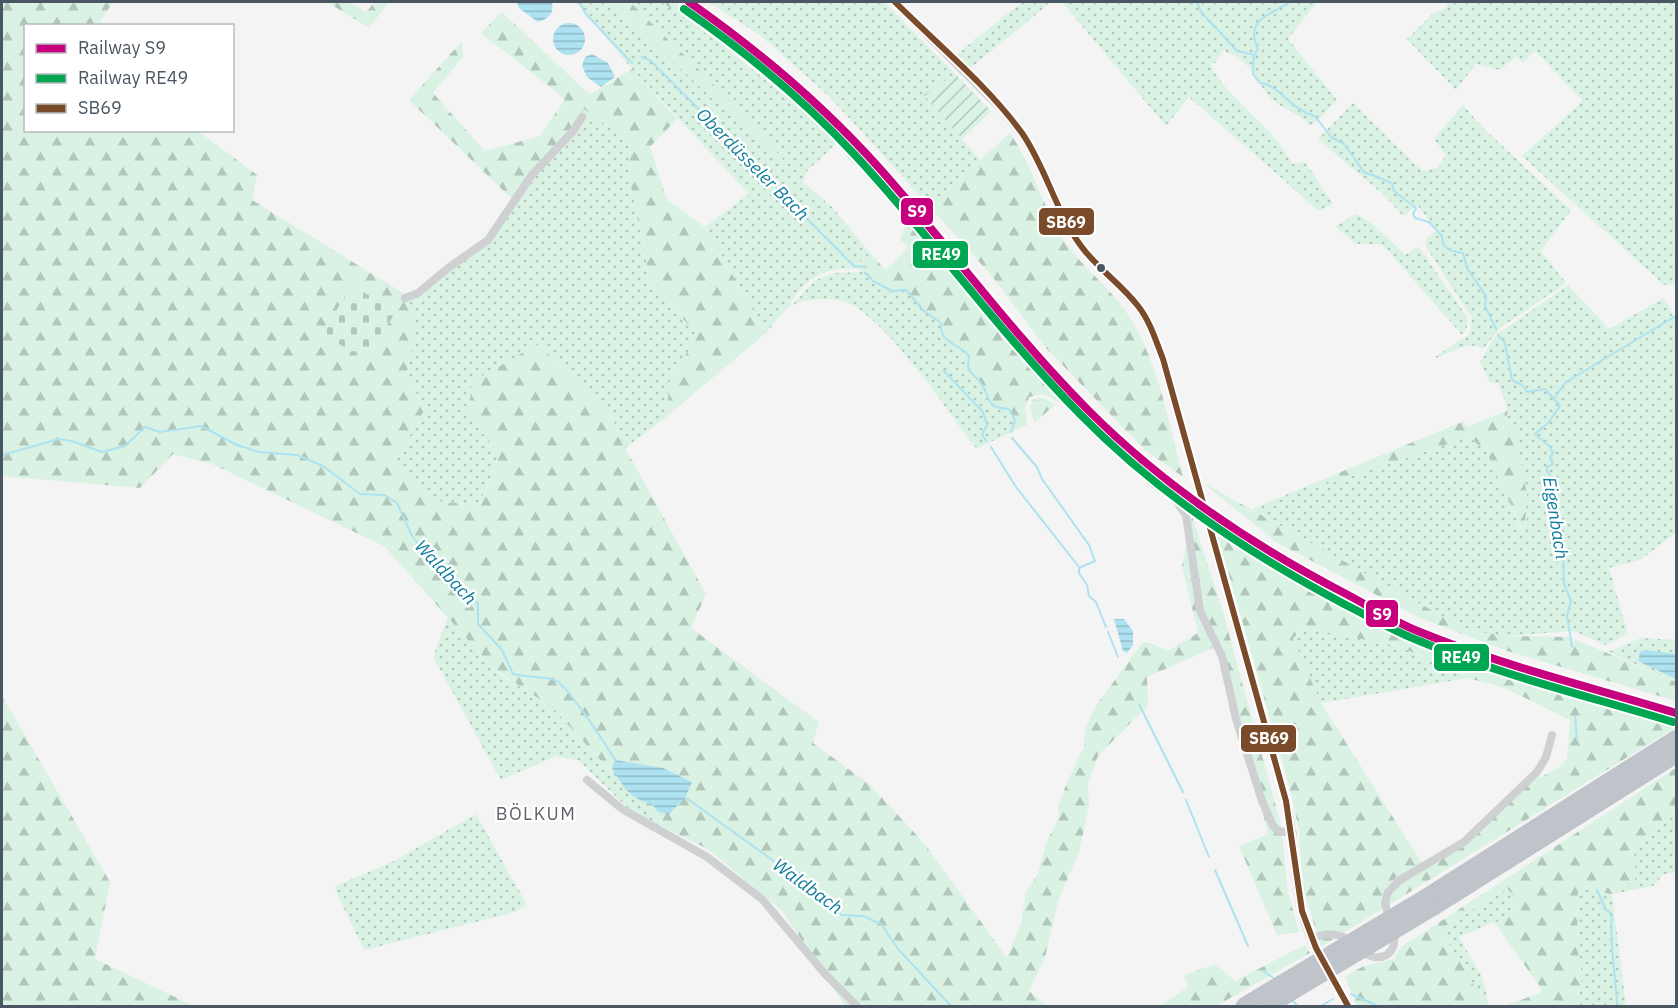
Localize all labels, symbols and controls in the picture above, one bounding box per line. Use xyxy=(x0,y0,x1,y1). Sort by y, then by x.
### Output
legend xyxy=(24,24,234,132)
text: Railway S9 xyxy=(78,36,166,59)
text: Railway RE49 xyxy=(78,66,188,89)
text: SB69 xyxy=(78,96,122,119)
water label: Oberdüsseler Bach xyxy=(692,103,814,225)
line badge: S9 xyxy=(900,197,934,226)
text: S9 xyxy=(907,201,927,221)
line badge: SB69 xyxy=(1038,207,1095,236)
text: SB69 xyxy=(1046,212,1086,232)
line badge: RE49 xyxy=(912,240,969,269)
text: RE49 xyxy=(921,244,961,264)
unlabelled marker xyxy=(1095,262,1107,274)
water label: Eigenbach xyxy=(1538,475,1574,561)
water label: Waldbach xyxy=(410,535,482,609)
line badge: S9 xyxy=(1365,599,1399,628)
text: S9 xyxy=(1372,604,1392,624)
line badge: RE49 xyxy=(1433,643,1490,672)
text: RE49 xyxy=(1441,647,1481,667)
line badge: SB69 xyxy=(1240,724,1297,753)
text: SB69 xyxy=(1249,728,1289,748)
district label: BÖLKUM xyxy=(496,802,576,825)
water label: Waldbach xyxy=(769,853,847,919)

